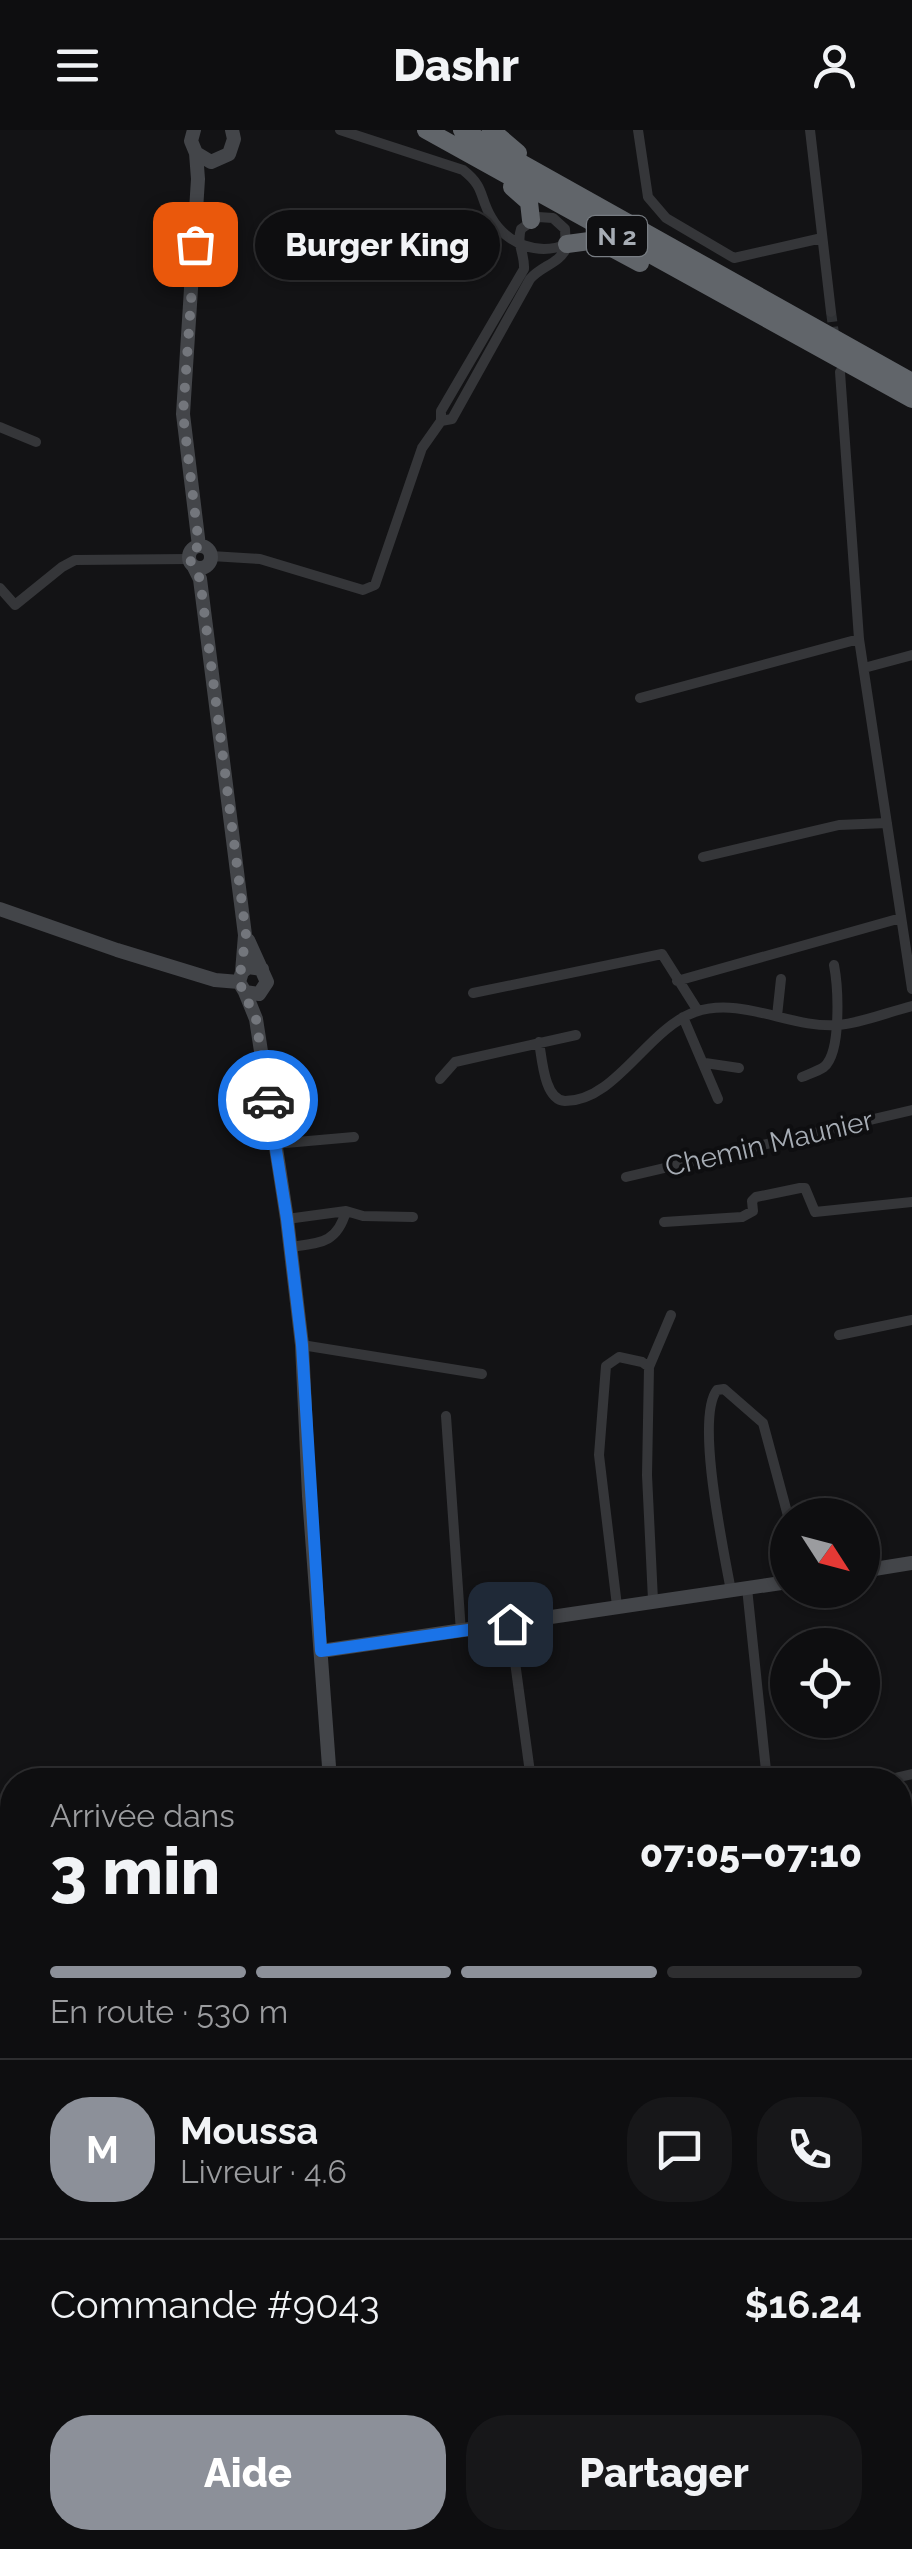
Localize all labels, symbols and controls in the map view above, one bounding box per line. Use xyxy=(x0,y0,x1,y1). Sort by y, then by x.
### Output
icon: menu xyxy=(50,38,105,93)
icon: person xyxy=(807,38,862,93)
text: Dashr xyxy=(393,39,519,92)
pin xyxy=(153,202,238,287)
callout: Burger King xyxy=(255,209,500,279)
road number: N 2 xyxy=(587,216,647,256)
icon: bag xyxy=(168,217,223,272)
text: Burger King xyxy=(285,226,470,263)
courier xyxy=(218,1050,318,1150)
icon: car xyxy=(241,1073,296,1128)
street label: Chemin Maunier xyxy=(662,1103,876,1183)
north arrow xyxy=(770,1498,880,1608)
map controls xyxy=(770,1498,880,1738)
pin xyxy=(468,1582,553,1667)
icon: home xyxy=(483,1597,538,1652)
button: locate xyxy=(770,1628,880,1738)
text: Arrivée dans xyxy=(50,1797,235,1834)
text: 07:05–07:10 xyxy=(640,1831,862,1876)
text: 3 min xyxy=(50,1833,220,1909)
text: En route · 530 m xyxy=(50,1993,288,2030)
button: chat xyxy=(627,2097,732,2202)
button: phone xyxy=(757,2097,862,2202)
text: Moussa xyxy=(180,2108,318,2153)
text: M xyxy=(86,2127,119,2172)
text: Livreur · 4.6 xyxy=(180,2153,347,2190)
text: Commande #9043 xyxy=(50,2282,379,2327)
text: $16.24 xyxy=(744,2282,862,2327)
button: Aide xyxy=(50,2415,446,2530)
button: Partager xyxy=(466,2415,862,2530)

